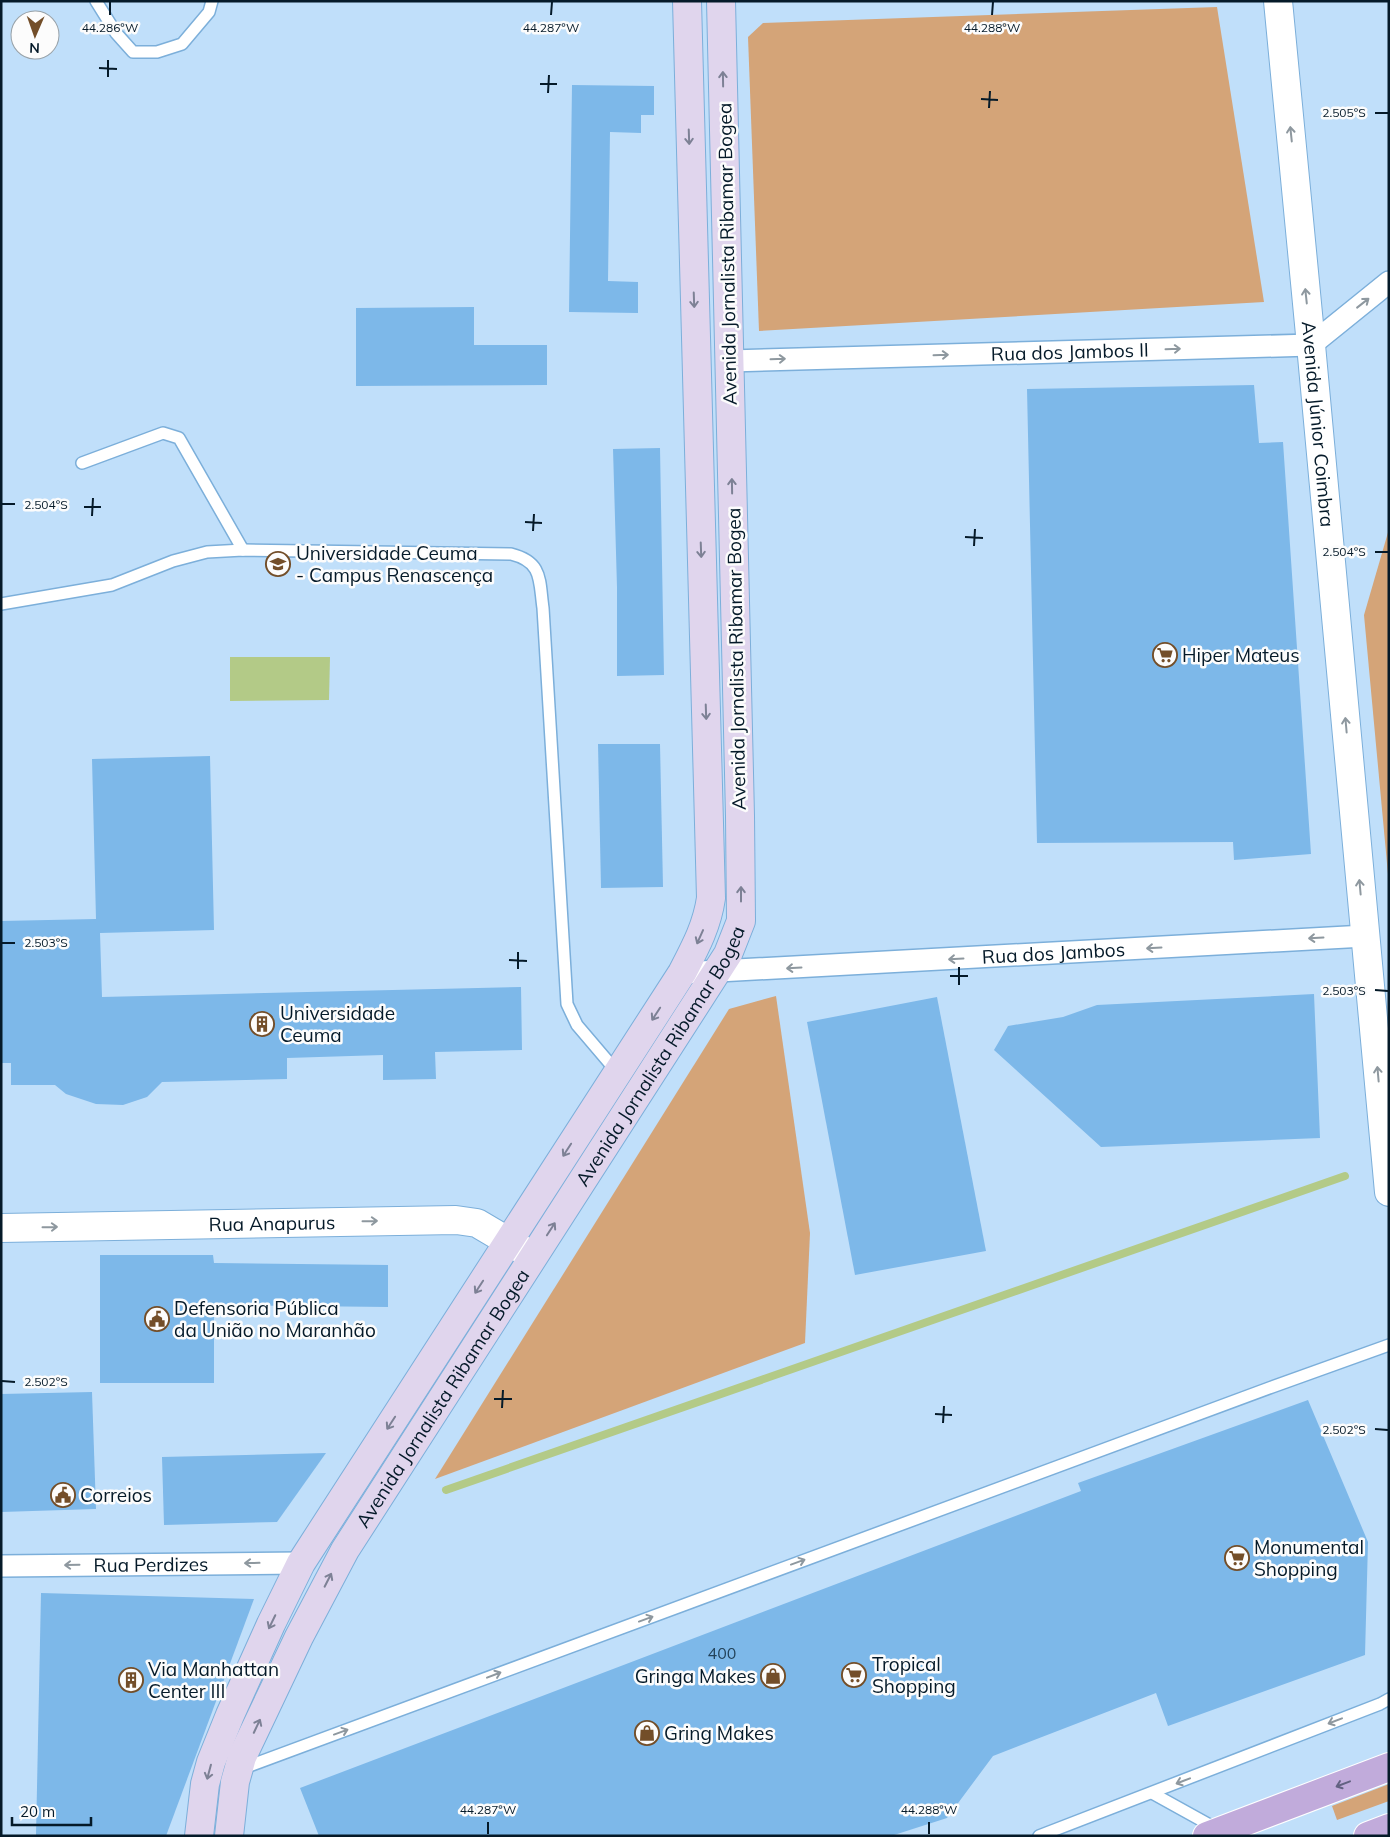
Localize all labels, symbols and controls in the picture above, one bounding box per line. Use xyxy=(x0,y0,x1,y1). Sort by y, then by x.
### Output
north arrow xyxy=(10,10,60,60)
text: 44.286°W xyxy=(82,20,138,35)
text: 44.287°W xyxy=(523,20,579,35)
text: 44.288°W xyxy=(964,20,1020,35)
text: N xyxy=(29,39,40,57)
one-way arrow xyxy=(718,71,728,88)
street label: Avenida Jornalista Ribamar Bogea xyxy=(712,103,742,405)
text: 2.505°S xyxy=(1322,105,1366,120)
one-way arrow xyxy=(1286,127,1296,143)
one-way arrow xyxy=(685,129,694,145)
one-way arrow xyxy=(1302,288,1311,304)
one-way arrow xyxy=(689,292,699,308)
one-way arrow xyxy=(1356,298,1370,308)
street label: Avenida Júnior Coimbra xyxy=(1297,320,1340,528)
street label: Rua dos Jambos II xyxy=(991,337,1149,366)
one-way arrow xyxy=(1165,344,1181,353)
one-way arrow xyxy=(932,350,949,360)
one-way arrow xyxy=(770,355,786,364)
one-way arrow xyxy=(727,478,737,494)
text: 2.504°S xyxy=(24,497,68,512)
street label: Avenida Jornalista Ribamar Bogea xyxy=(721,508,751,810)
place label: Universidade Ceuma - Campus Renascença xyxy=(296,541,493,587)
one-way arrow xyxy=(697,542,706,558)
text: 2.504°S xyxy=(1322,544,1366,559)
school or university icon: Universidade Ceuma - Campus Renascença xyxy=(265,551,291,577)
supermarket icon: Hiper Mateus xyxy=(1152,642,1178,668)
place label: Hiper Mateus xyxy=(1182,643,1300,667)
one-way arrow xyxy=(701,704,711,720)
one-way arrow xyxy=(1341,718,1351,734)
one-way arrow xyxy=(1356,879,1365,895)
one-way arrow xyxy=(736,886,746,902)
street label: Avenida Jornalista Ribamar Bogea xyxy=(570,922,750,1190)
one-way arrow xyxy=(695,929,705,944)
one-way arrow xyxy=(1308,934,1324,943)
text: 2.503°S xyxy=(24,935,68,950)
street label: Rua dos Jambos xyxy=(981,937,1126,969)
one-way arrow xyxy=(1146,943,1162,952)
one-way arrow xyxy=(949,954,965,963)
one-way arrow xyxy=(786,963,802,972)
text: 2.503°S xyxy=(1322,983,1366,998)
place label: Universidade Ceuma xyxy=(280,1001,395,1047)
one-way arrow xyxy=(650,1006,660,1020)
building icon: Universidade Ceuma xyxy=(249,1011,275,1037)
one-way arrow xyxy=(1373,1067,1382,1083)
one-way arrow xyxy=(562,1143,572,1157)
street label: Rua Anapurus xyxy=(208,1210,336,1236)
one-way arrow xyxy=(362,1217,378,1226)
one-way arrow xyxy=(42,1222,58,1232)
one-way arrow xyxy=(546,1222,556,1236)
street label: Avenida Jornalista Ribamar Bogea xyxy=(351,1264,534,1532)
one-way arrow xyxy=(474,1279,484,1293)
place label: Defensoria Pública da União no Maranhão xyxy=(174,1296,376,1342)
public building icon: Defensoria Pública da União no Maranhão xyxy=(144,1306,170,1332)
text: 2.502°S xyxy=(24,1374,68,1389)
one-way arrow xyxy=(386,1416,396,1430)
text: 2.502°S xyxy=(1322,1422,1366,1437)
public building icon: Correios xyxy=(50,1482,76,1508)
place label: Correios xyxy=(80,1483,152,1507)
place label: Monumental Shopping xyxy=(1254,1535,1364,1581)
supermarket icon: Monumental Shopping xyxy=(1224,1545,1250,1571)
street label: Rua Perdizes xyxy=(93,1552,209,1577)
one-way arrow xyxy=(790,1557,805,1566)
one-way arrow xyxy=(245,1559,261,1568)
one-way arrow xyxy=(65,1560,81,1570)
one-way arrow xyxy=(324,1573,333,1588)
one-way arrow xyxy=(266,1614,276,1629)
one-way arrow xyxy=(638,1614,653,1623)
house number: 400 xyxy=(708,1643,736,1663)
place label: Tropical Shopping xyxy=(872,1652,956,1698)
place label: Via Manhattan Center III xyxy=(148,1657,279,1703)
supermarket icon: Tropical Shopping xyxy=(841,1662,867,1688)
shop icon: Gringa Makes xyxy=(760,1663,786,1689)
place label: Gringa Makes xyxy=(635,1664,756,1688)
building icon: Via Manhattan Center III xyxy=(118,1667,144,1693)
one-way arrow xyxy=(485,1670,501,1679)
one-way arrow xyxy=(1328,1717,1343,1727)
one-way arrow xyxy=(252,1719,262,1734)
shop icon: Gring Makes xyxy=(634,1720,660,1746)
place label: Gring Makes xyxy=(664,1721,774,1745)
one-way arrow xyxy=(333,1727,348,1736)
one-way arrow xyxy=(203,1763,213,1779)
one-way arrow xyxy=(1176,1776,1191,1786)
one-way arrow xyxy=(1336,1780,1351,1789)
scale bar xyxy=(12,1794,91,1826)
text: 20 m xyxy=(20,1802,55,1821)
text: 44.287°W xyxy=(460,1802,516,1817)
text: 44.288°W xyxy=(901,1802,957,1817)

